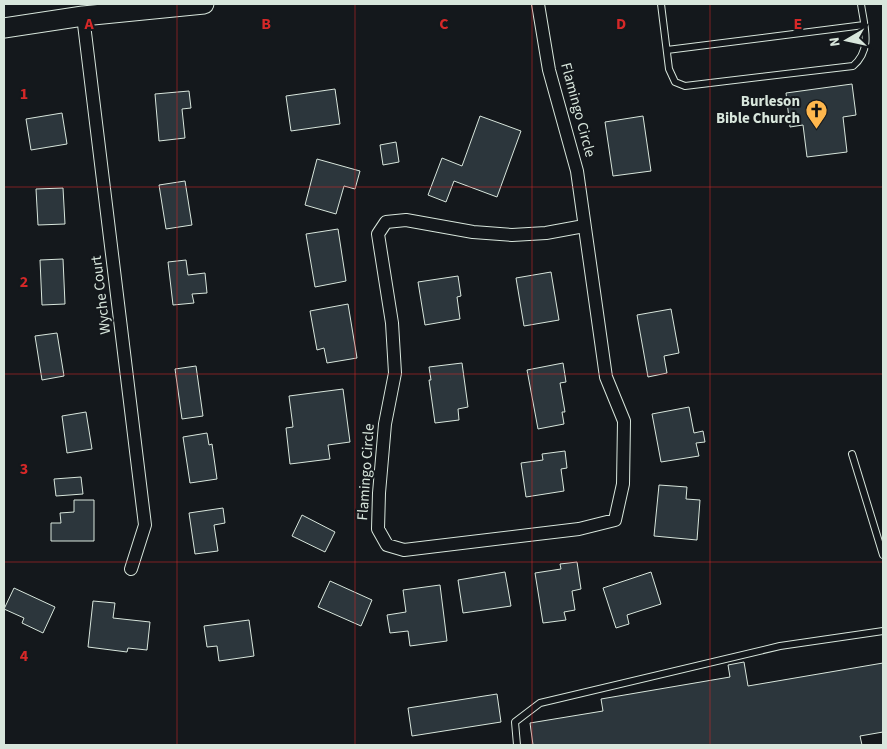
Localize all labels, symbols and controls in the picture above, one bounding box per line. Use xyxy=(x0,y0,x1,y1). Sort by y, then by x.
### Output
text: A xyxy=(83,13,94,35)
text: B xyxy=(261,13,271,35)
text: C xyxy=(439,13,449,35)
text: D xyxy=(616,13,626,35)
text: E xyxy=(794,13,802,35)
north arrow xyxy=(822,15,872,65)
text: N xyxy=(825,36,846,48)
street label: Flamingo Circle xyxy=(555,60,601,160)
text: 1 xyxy=(20,83,28,105)
place label: Burleson Bible Church xyxy=(716,91,800,129)
church icon: Burleson Bible Church xyxy=(804,98,828,129)
street label: Wyche Court xyxy=(86,254,116,336)
text: 2 xyxy=(20,271,28,293)
street label: Flamingo Circle xyxy=(352,423,380,521)
text: 3 xyxy=(20,458,28,480)
text: 4 xyxy=(20,645,29,667)

